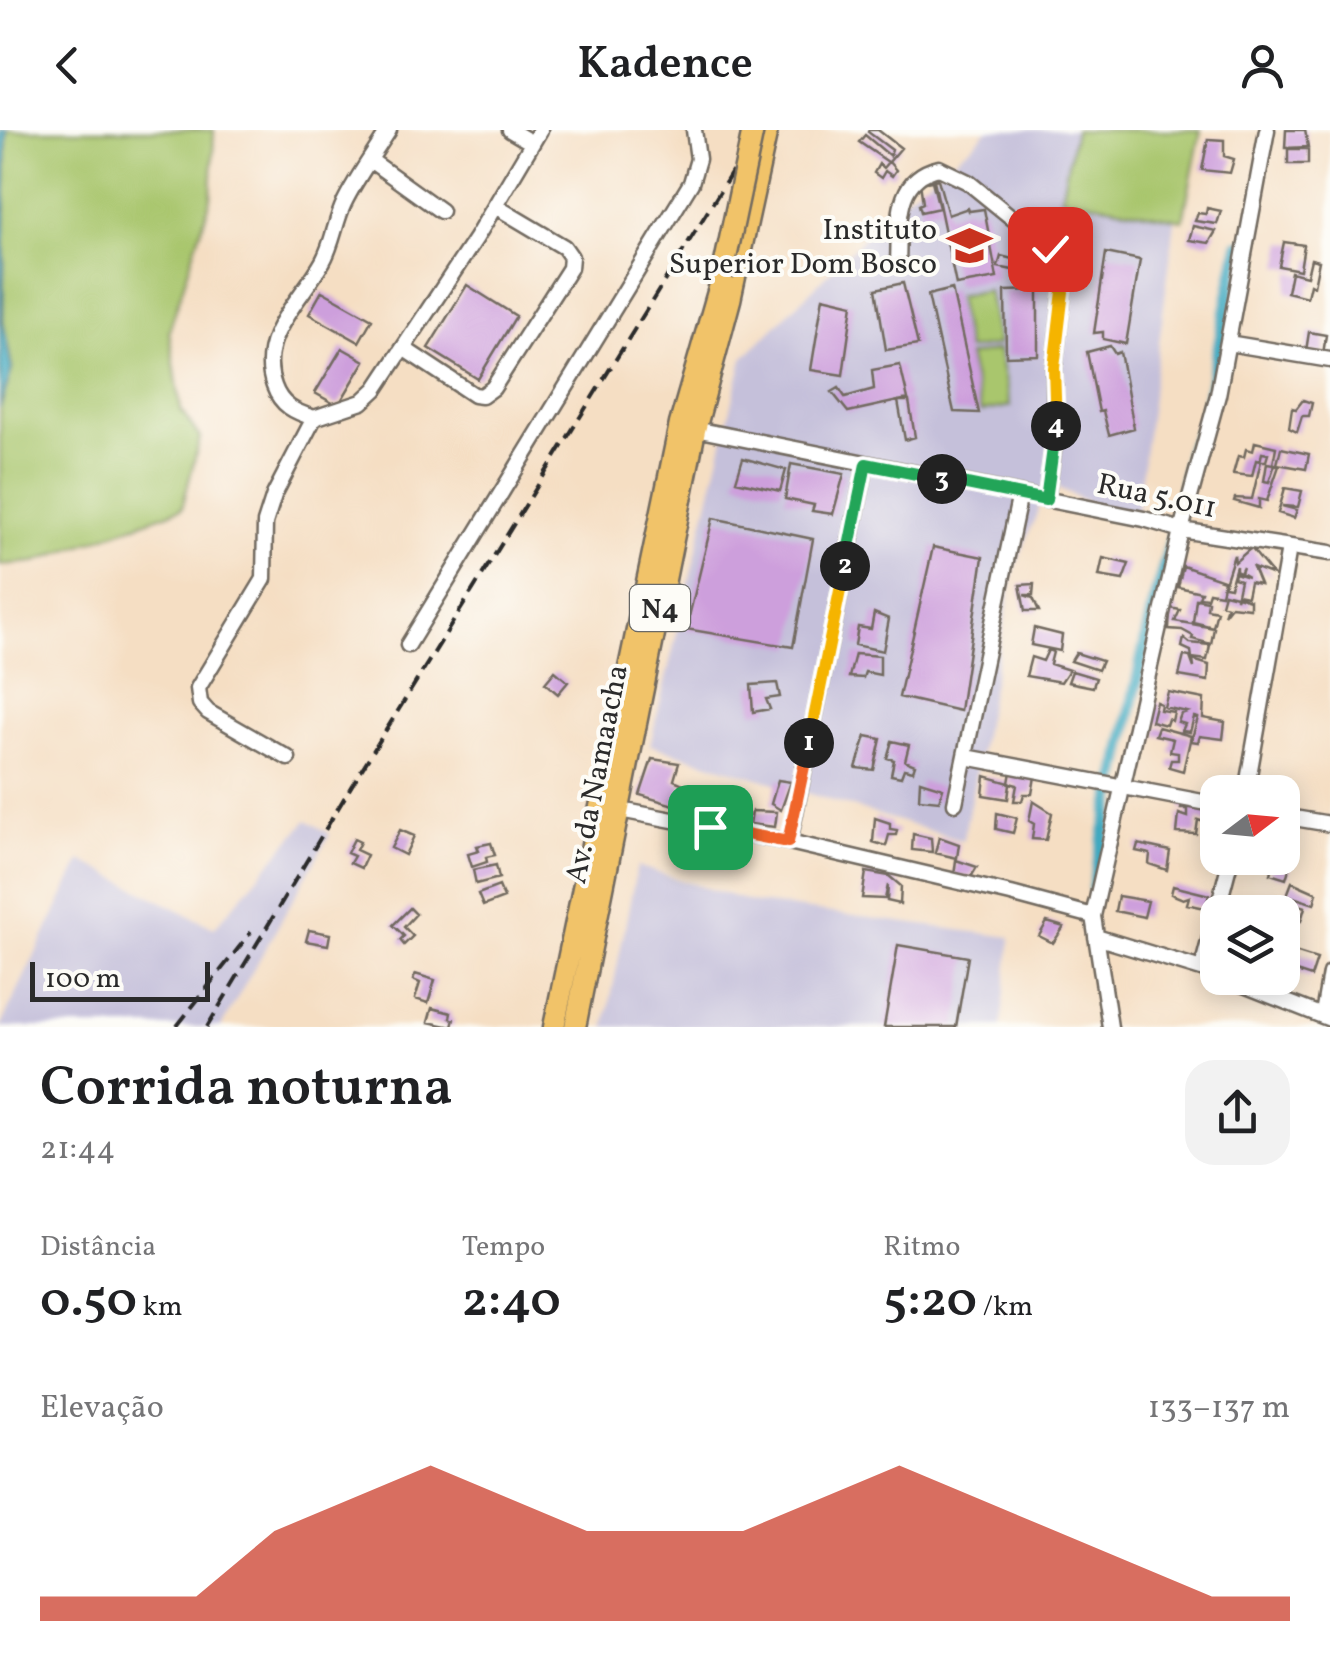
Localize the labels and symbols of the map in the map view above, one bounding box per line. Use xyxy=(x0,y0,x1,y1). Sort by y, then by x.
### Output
pin xyxy=(1008,207,1093,292)
place label: Instituto Superior Dom Bosco xyxy=(669,210,937,286)
school or university icon: Instituto Superior Dom Bosco xyxy=(946,222,994,270)
pin: 4 xyxy=(1031,401,1081,451)
pin: 3 xyxy=(917,454,967,504)
street label: Rua 5.011 xyxy=(1093,464,1220,530)
pin: 2 xyxy=(820,541,870,591)
road number: N4 xyxy=(630,585,690,631)
street label: Av. da Namaacha xyxy=(556,661,640,888)
pin: 1 xyxy=(784,718,834,768)
north arrow xyxy=(1200,775,1300,875)
pin xyxy=(668,785,753,870)
scale bar xyxy=(30,957,210,1001)

